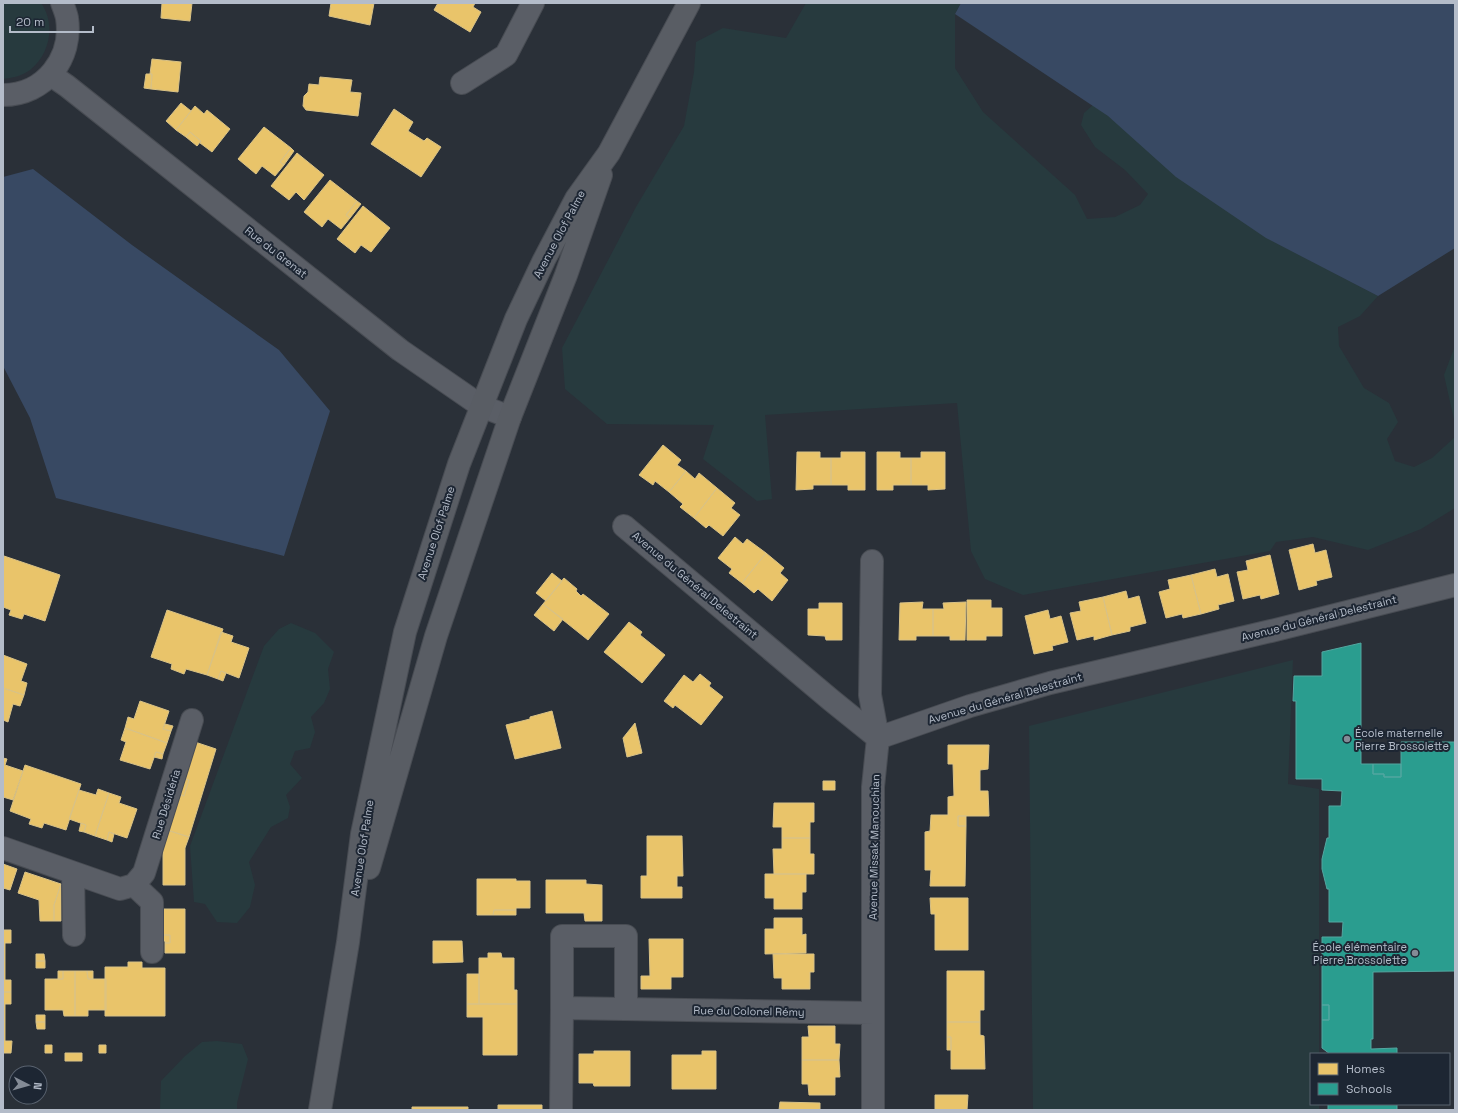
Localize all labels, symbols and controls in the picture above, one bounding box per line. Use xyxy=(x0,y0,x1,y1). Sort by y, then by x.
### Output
scale bar xyxy=(10,8,93,34)
text: 20 m xyxy=(16,14,44,30)
street label: Avenue Olof Palme xyxy=(530,188,588,280)
street label: Rue du Grenat xyxy=(242,223,310,281)
street label: Avenue Olof Palme xyxy=(414,484,458,582)
street label: Avenue du Général Delestraint xyxy=(629,528,761,642)
street label: Avenue du Général Delestraint xyxy=(1240,592,1398,644)
street label: Avenue du Général Delestraint xyxy=(926,669,1084,727)
place label: École maternelle Pierre Brossolette xyxy=(1355,726,1449,753)
marker: École maternelle Pierre Brossolette xyxy=(1342,734,1352,744)
street label: Rue Désidéria xyxy=(149,767,183,841)
street label: Avenue Missak Manouchian xyxy=(866,774,882,920)
street label: Avenue Olof Palme xyxy=(347,799,377,897)
place label: École élémentaire Pierre Brossolette xyxy=(1313,940,1407,967)
marker: École élémentaire Pierre Brossolette xyxy=(1410,948,1420,958)
street label: Rue du Colonel Rémy xyxy=(693,1003,805,1019)
legend xyxy=(1310,1053,1450,1105)
text: Homes xyxy=(1346,1061,1385,1077)
north arrow xyxy=(8,1065,48,1105)
text: Schools xyxy=(1346,1081,1392,1097)
text: N xyxy=(31,1082,45,1090)

